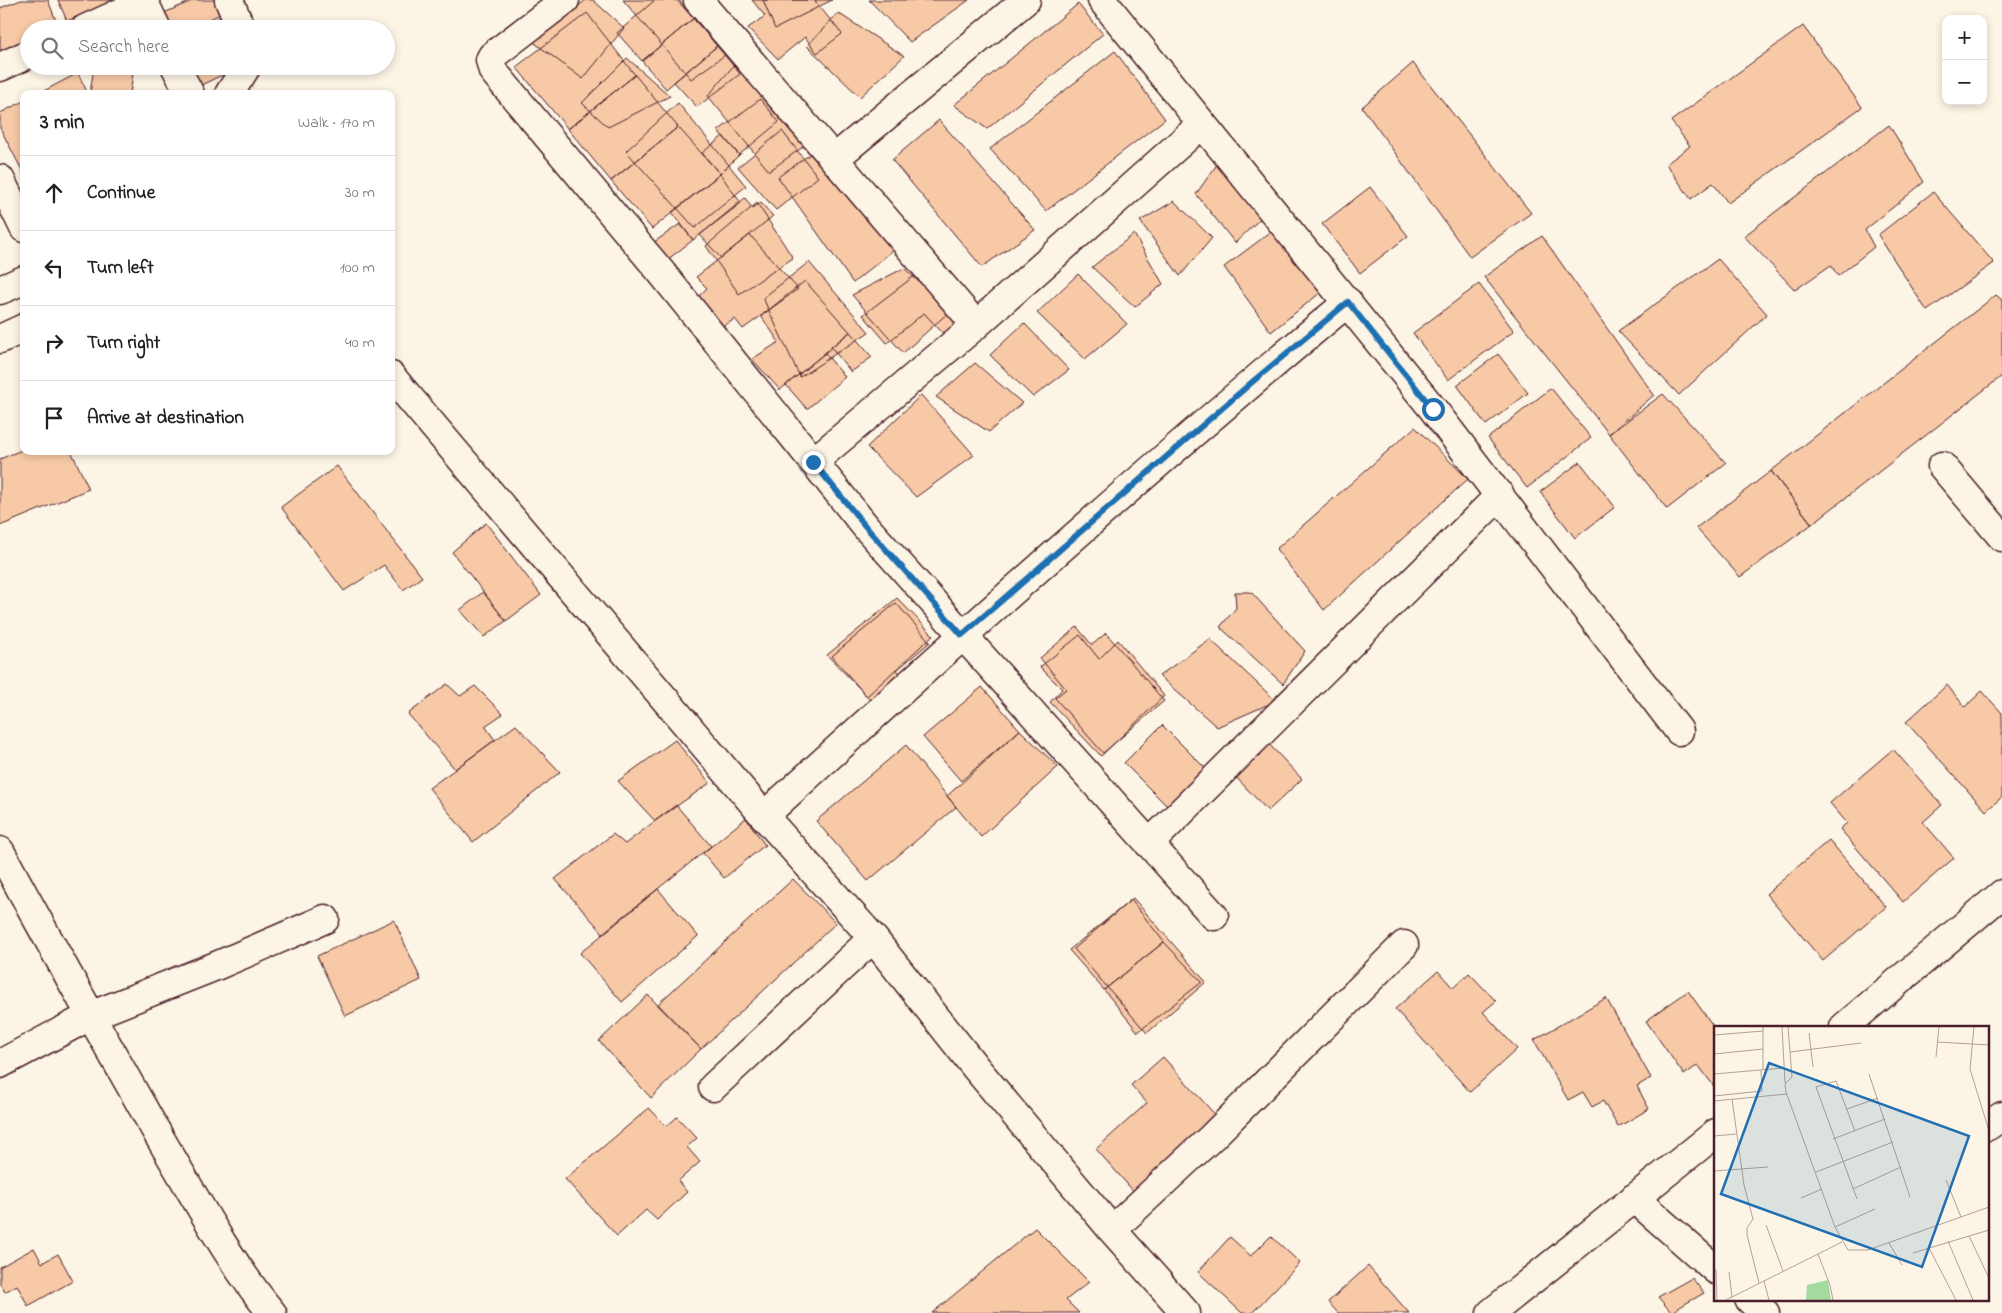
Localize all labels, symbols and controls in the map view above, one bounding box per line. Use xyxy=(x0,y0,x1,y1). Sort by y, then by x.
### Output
map controls xyxy=(1942,15,1987,105)
button: + xyxy=(1942,15,1987,60)
search box xyxy=(20,20,395,75)
icon: search xyxy=(38,34,66,62)
text: Search here xyxy=(78,34,169,61)
button: − xyxy=(1942,60,1987,105)
text: 3 min xyxy=(40,108,84,138)
text: Walk · 170 m xyxy=(298,111,375,135)
icon: ahead xyxy=(40,179,68,207)
text: Continue xyxy=(87,180,155,207)
text: 30 m xyxy=(345,181,375,205)
icon: left xyxy=(40,254,68,282)
text: Turn left xyxy=(87,255,154,282)
text: 100 m xyxy=(340,256,375,280)
icon: right xyxy=(40,329,68,357)
text: Turn right xyxy=(87,330,160,357)
text: 40 m xyxy=(345,331,375,355)
route start xyxy=(1422,398,1445,421)
icon: arrive xyxy=(40,404,68,432)
text: Arrive at destination xyxy=(87,405,244,432)
route end xyxy=(802,451,825,474)
inset map xyxy=(1714,1026,1990,1300)

